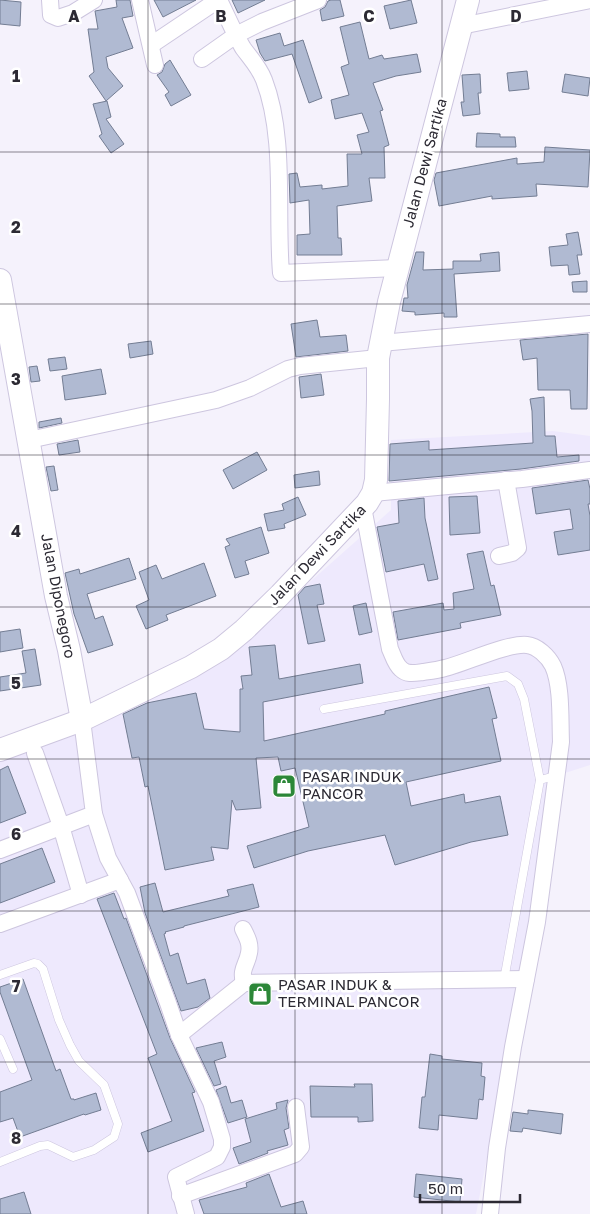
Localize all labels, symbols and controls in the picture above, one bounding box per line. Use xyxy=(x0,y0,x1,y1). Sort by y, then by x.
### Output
text: A xyxy=(68,6,80,26)
text: B xyxy=(215,6,227,26)
text: C xyxy=(363,6,375,26)
text: D xyxy=(510,6,522,26)
text: 1 xyxy=(12,66,20,86)
street label: Jalan Dewi Sartika xyxy=(398,96,450,229)
text: 2 xyxy=(11,217,21,237)
text: 3 xyxy=(11,369,21,389)
street label: Jalan Dewi Sartika xyxy=(264,500,369,608)
text: 4 xyxy=(11,521,21,541)
street label: Jalan Diponegoro xyxy=(38,532,80,660)
text: 5 xyxy=(11,673,21,693)
place label: PASAR INDUK PANCOR xyxy=(302,767,402,802)
shop icon: PASAR INDUK PANCOR xyxy=(271,773,297,799)
text: 6 xyxy=(11,824,21,844)
place label: PASAR INDUK & TERMINAL PANCOR xyxy=(278,975,420,1010)
text: 7 xyxy=(12,976,21,996)
shop icon: PASAR INDUK & TERMINAL PANCOR xyxy=(247,981,273,1007)
text: 8 xyxy=(11,1128,21,1148)
scale bar xyxy=(420,1172,520,1204)
text: 50 m xyxy=(428,1179,463,1197)

